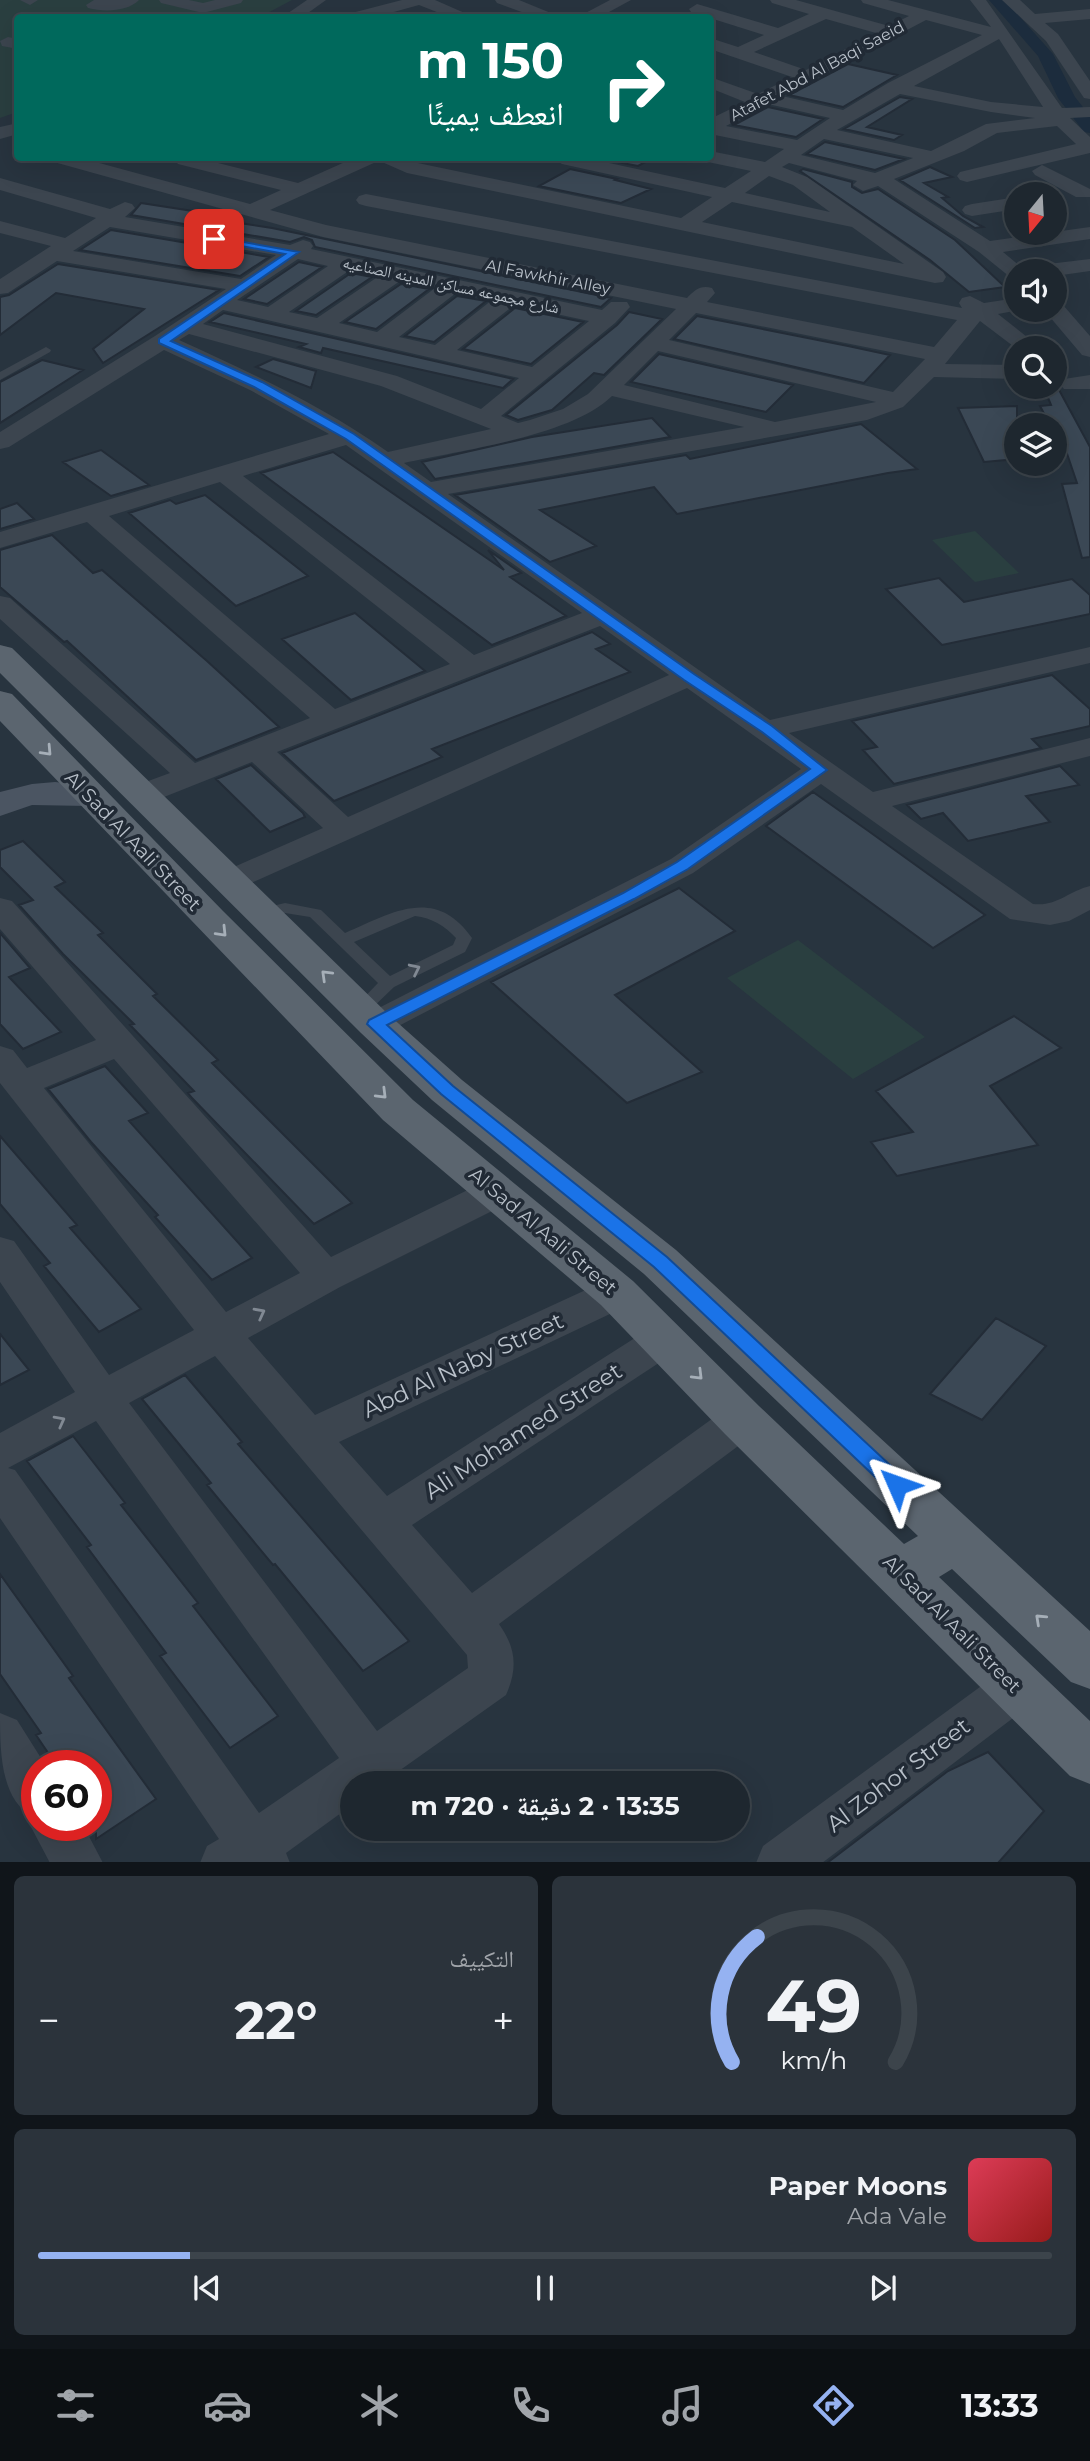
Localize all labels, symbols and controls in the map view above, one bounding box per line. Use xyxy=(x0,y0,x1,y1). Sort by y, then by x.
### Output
street label: Atafet Abd Al Baqi Saeid xyxy=(726,17,908,125)
text: 150 m xyxy=(417,31,564,90)
icon: right xyxy=(588,42,679,133)
text: انعطف يمينًا xyxy=(427,94,564,133)
north arrow xyxy=(1004,182,1068,245)
map controls xyxy=(1004,182,1067,476)
pin xyxy=(184,209,244,269)
icon: arrive xyxy=(195,220,233,258)
street label: شارع مجموعه مساكن المدينه الصناعيه xyxy=(341,253,561,318)
street label: Al Fawkhir Alley xyxy=(484,256,612,298)
button: sound xyxy=(1004,259,1067,322)
button: search xyxy=(1004,336,1067,399)
button: layers xyxy=(1004,413,1067,476)
one-way arrow xyxy=(38,743,51,756)
street label: Al Sad Al Aali Street xyxy=(60,766,206,916)
one-way arrow xyxy=(213,924,226,937)
one-way arrow xyxy=(408,964,420,978)
one-way arrow xyxy=(321,970,334,983)
one-way arrow xyxy=(373,1086,386,1099)
street label: Al Sad Al Aali Street xyxy=(464,1163,622,1300)
street label: Abd Al Naby Street xyxy=(358,1306,568,1424)
one-way arrow xyxy=(253,1307,265,1321)
street label: Ali Mohamed Street xyxy=(419,1357,627,1505)
one-way arrow xyxy=(690,1367,702,1379)
one-way arrow xyxy=(53,1416,65,1429)
position arrow xyxy=(860,1448,934,1522)
street label: Al Sad Al Aali Street xyxy=(878,1550,1026,1698)
one-way arrow xyxy=(1035,1614,1048,1627)
street label: Al Zohor Street xyxy=(821,1712,975,1838)
speed limit sign: 60 xyxy=(21,1750,112,1841)
text: 13:35 · 2 دقيقة · 720 m xyxy=(410,1790,680,1822)
text: التكييف xyxy=(449,1945,514,1973)
text: 49 xyxy=(766,1962,862,2050)
text: 22° xyxy=(234,1989,318,2052)
text: − xyxy=(38,1997,60,2044)
text: + xyxy=(492,1997,514,2044)
text: km/h xyxy=(781,2044,847,2074)
text: Paper Moons xyxy=(769,2170,947,2202)
text: Ada Vale xyxy=(847,2202,947,2230)
icon: previous xyxy=(188,2269,226,2307)
icon: pause xyxy=(526,2269,564,2307)
icon: next xyxy=(864,2269,902,2307)
icon: filters xyxy=(51,2381,100,2430)
icon: car xyxy=(203,2381,252,2430)
icon: climate xyxy=(355,2381,404,2430)
icon: phone xyxy=(506,2381,555,2430)
icon: music xyxy=(658,2381,707,2430)
icon: directions xyxy=(809,2381,858,2430)
text: 13:33 xyxy=(961,2386,1039,2425)

